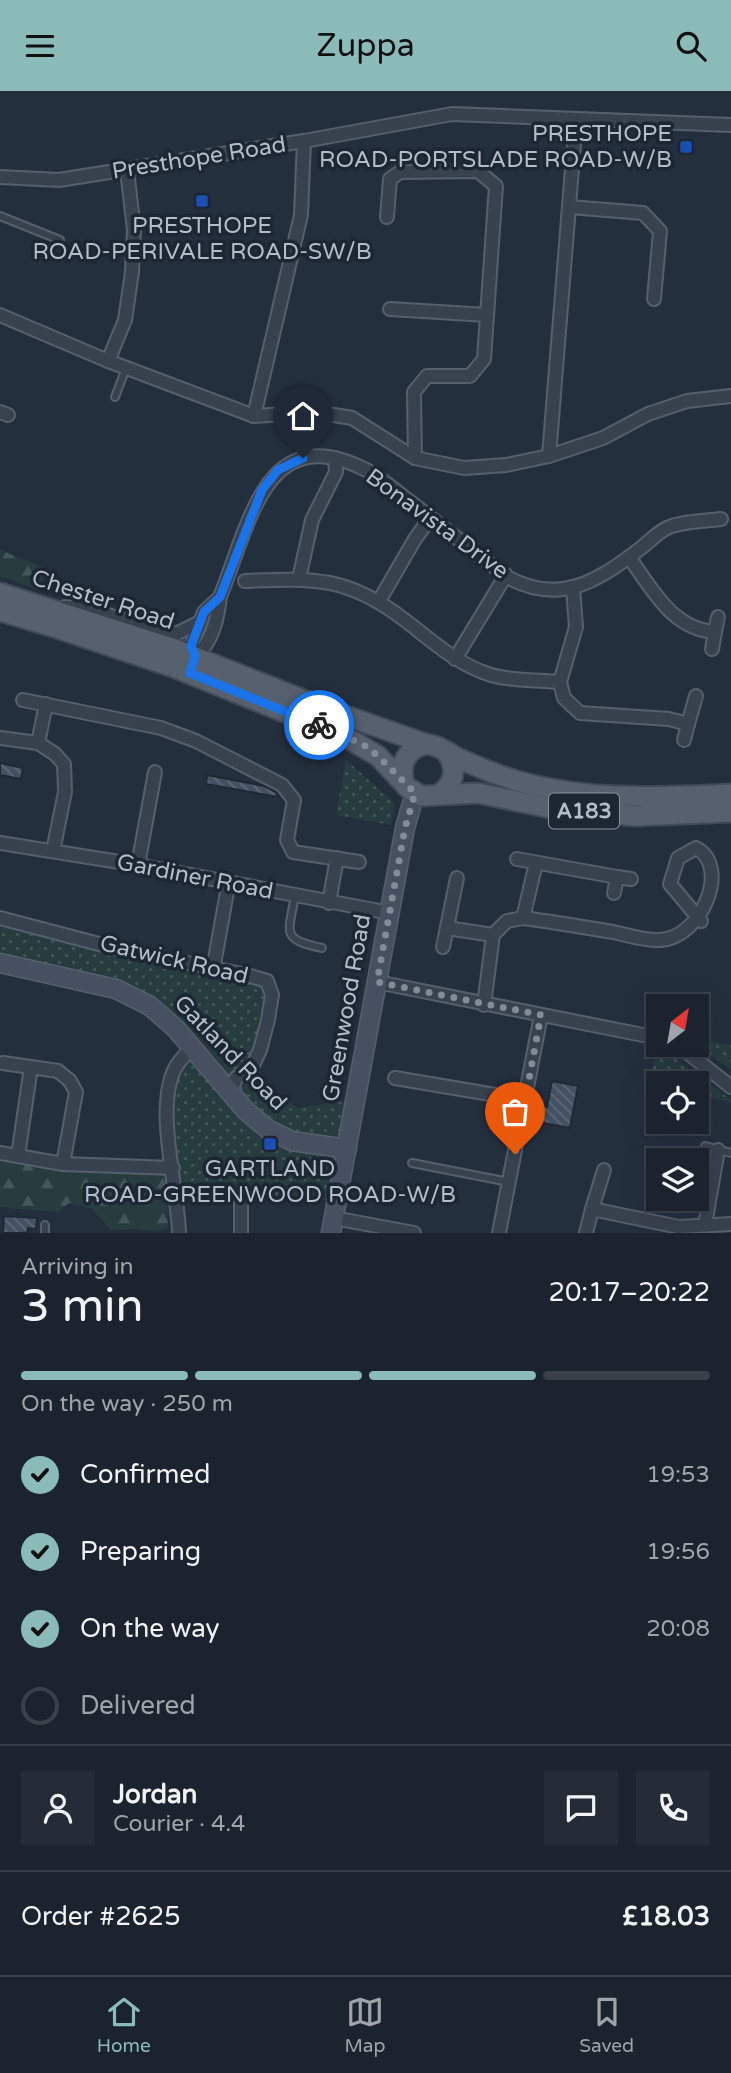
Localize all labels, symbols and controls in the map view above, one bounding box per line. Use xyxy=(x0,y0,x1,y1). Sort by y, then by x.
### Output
icon: menu xyxy=(21,27,59,65)
text: Zuppa xyxy=(316,27,415,65)
icon: search xyxy=(672,27,710,65)
place label: PRESTHOPE ROAD-PORTSLADE ROAD-W/B xyxy=(319,120,672,174)
street label: Presthope Road xyxy=(110,130,288,186)
marker: PRESTHOPE ROAD-PORTSLADE ROAD-W/B xyxy=(678,139,694,155)
marker: PRESTHOPE ROAD-PERIVALE ROAD-SW/B xyxy=(194,193,210,209)
place label: PRESTHOPE ROAD-PERIVALE ROAD-SW/B xyxy=(32,212,372,266)
pin xyxy=(273,386,333,458)
icon: home xyxy=(284,397,322,435)
street label: Bonavista Drive xyxy=(360,463,514,585)
street label: Chester Road xyxy=(28,564,178,636)
courier xyxy=(284,690,354,760)
icon: bike xyxy=(300,706,338,744)
road number: A183 xyxy=(549,793,619,829)
street label: Gardiner Road xyxy=(114,848,276,906)
street label: Greenwood Road xyxy=(317,912,377,1104)
street label: Gatwick Road xyxy=(97,929,251,991)
street label: Gatland Road xyxy=(168,989,292,1117)
north arrow xyxy=(646,994,709,1057)
map controls xyxy=(646,994,709,1211)
button: locate xyxy=(646,1071,709,1134)
pin xyxy=(485,1082,545,1154)
icon: bag xyxy=(496,1093,534,1131)
marker: GARTLAND ROAD-GREENWOOD ROAD-W/B xyxy=(262,1136,278,1152)
button: layers xyxy=(646,1148,709,1211)
place label: GARTLAND ROAD-GREENWOOD ROAD-W/B xyxy=(84,1155,456,1209)
text: Arriving in xyxy=(21,1253,134,1281)
text: 20:17–20:22 xyxy=(549,1277,710,1308)
text: 3 min xyxy=(21,1279,144,1334)
text: On the way · 250 m xyxy=(21,1390,233,1418)
icon: check xyxy=(21,1456,59,1494)
text: Confirmed xyxy=(80,1459,210,1490)
text: 19:53 xyxy=(646,1461,710,1489)
icon: check xyxy=(21,1533,59,1571)
text: Preparing xyxy=(80,1536,201,1567)
text: 19:56 xyxy=(646,1538,710,1566)
icon: check xyxy=(21,1610,59,1648)
text: On the way xyxy=(80,1613,220,1644)
text: 20:08 xyxy=(646,1615,710,1643)
text: Delivered xyxy=(80,1690,196,1721)
button: person xyxy=(21,1771,95,1845)
button: chat xyxy=(544,1771,618,1845)
button: phone xyxy=(636,1771,710,1845)
text: Jordan xyxy=(113,1779,197,1810)
text: Courier · 4.4 xyxy=(113,1810,245,1838)
text: Order #2625 xyxy=(21,1901,181,1932)
text: £18.03 xyxy=(622,1901,710,1932)
tab: Home xyxy=(97,1993,151,2057)
tab: Map xyxy=(344,1993,385,2057)
tab: Saved xyxy=(579,1993,634,2057)

